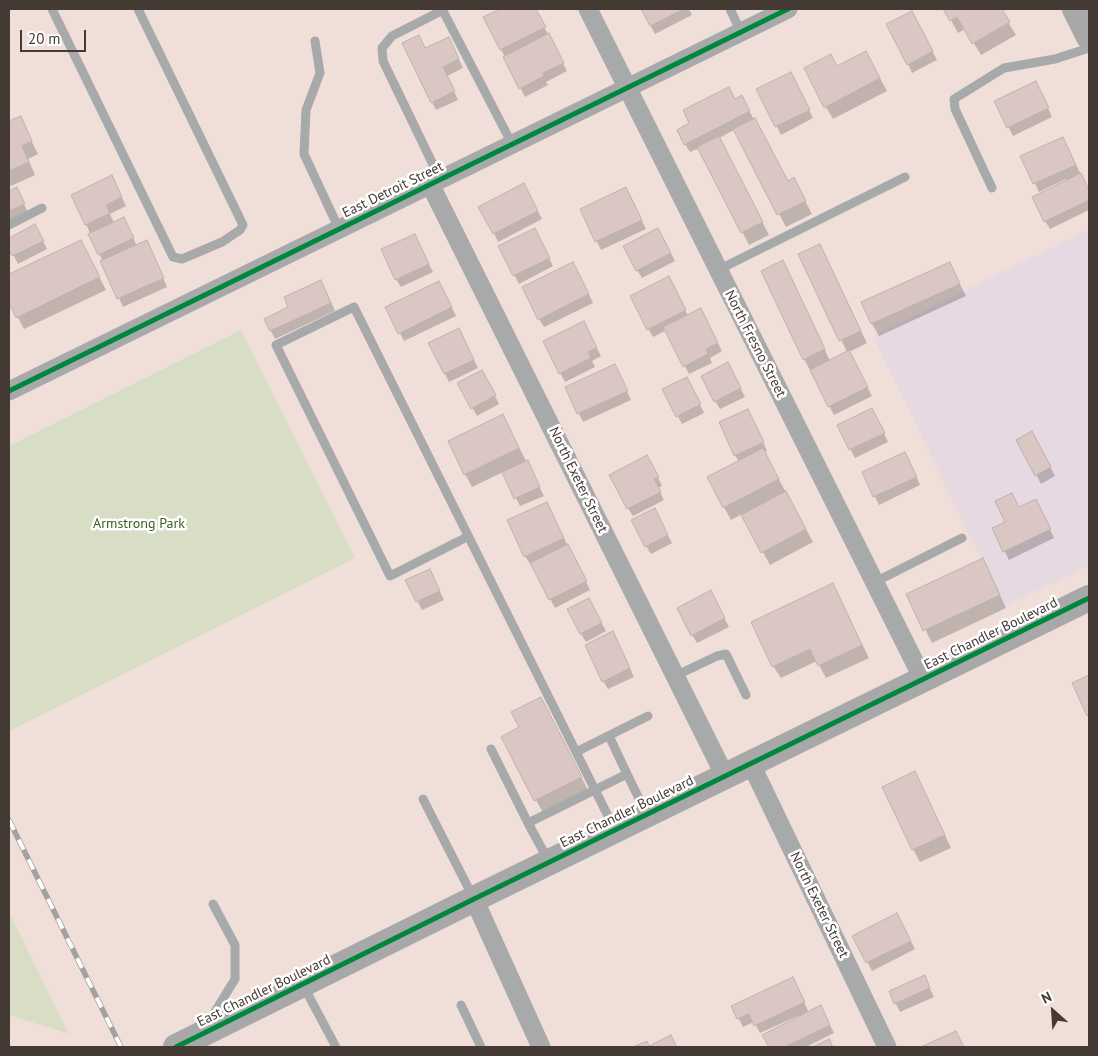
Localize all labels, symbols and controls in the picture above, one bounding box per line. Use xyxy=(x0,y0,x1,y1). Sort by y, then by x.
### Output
scale bar xyxy=(22,20,89,52)
text: 20 m xyxy=(28,29,61,48)
street label: East Detroit Street xyxy=(340,158,446,222)
street label: North Fresno Street xyxy=(721,288,789,400)
street label: North Exeter Street xyxy=(545,424,611,536)
park label: Armstrong Park xyxy=(93,516,185,532)
street label: East Chandler Boulevard xyxy=(922,594,1060,674)
street label: East Chandler Boulevard xyxy=(558,772,696,852)
street label: North Exeter Street xyxy=(786,849,852,961)
street label: East Chandler Boulevard xyxy=(195,951,333,1031)
north arrow xyxy=(1028,986,1078,1036)
text: N xyxy=(1038,987,1054,1008)

